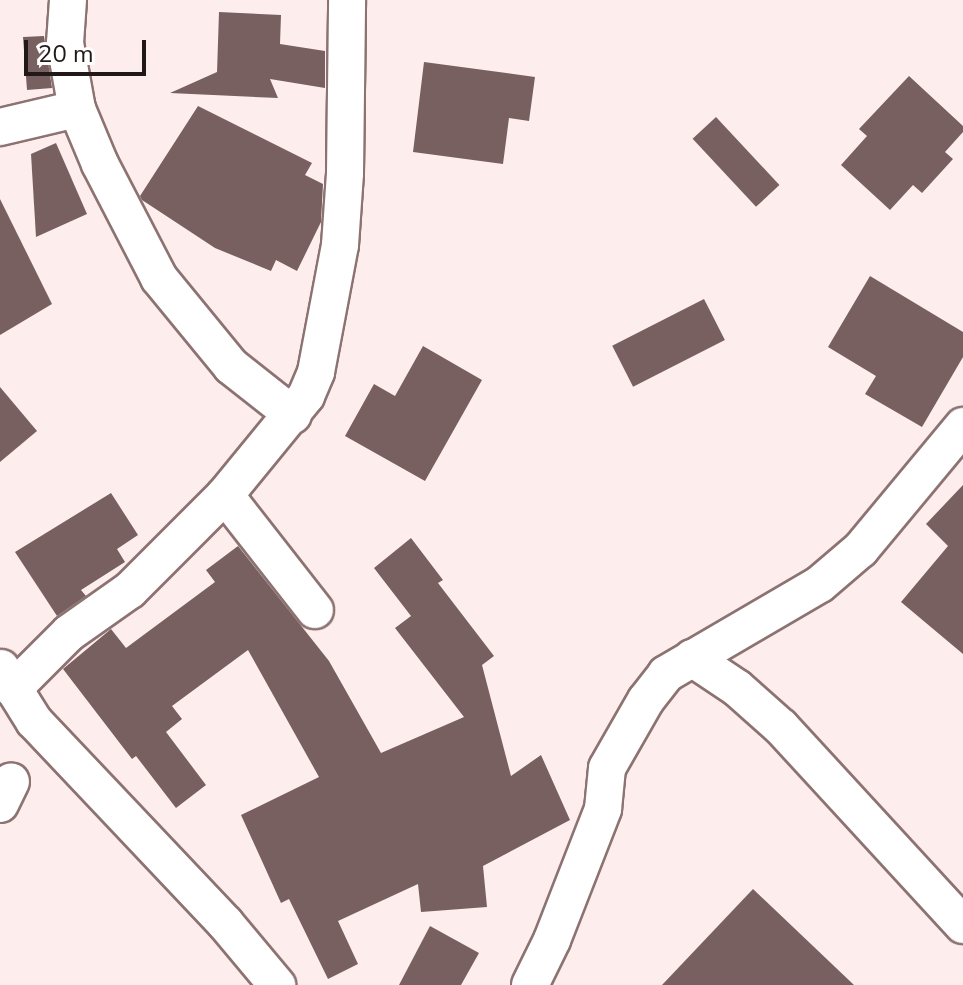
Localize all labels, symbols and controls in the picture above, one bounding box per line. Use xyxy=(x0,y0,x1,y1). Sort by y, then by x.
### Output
scale bar xyxy=(28,24,150,74)
text: 20 m xyxy=(38,38,94,70)

